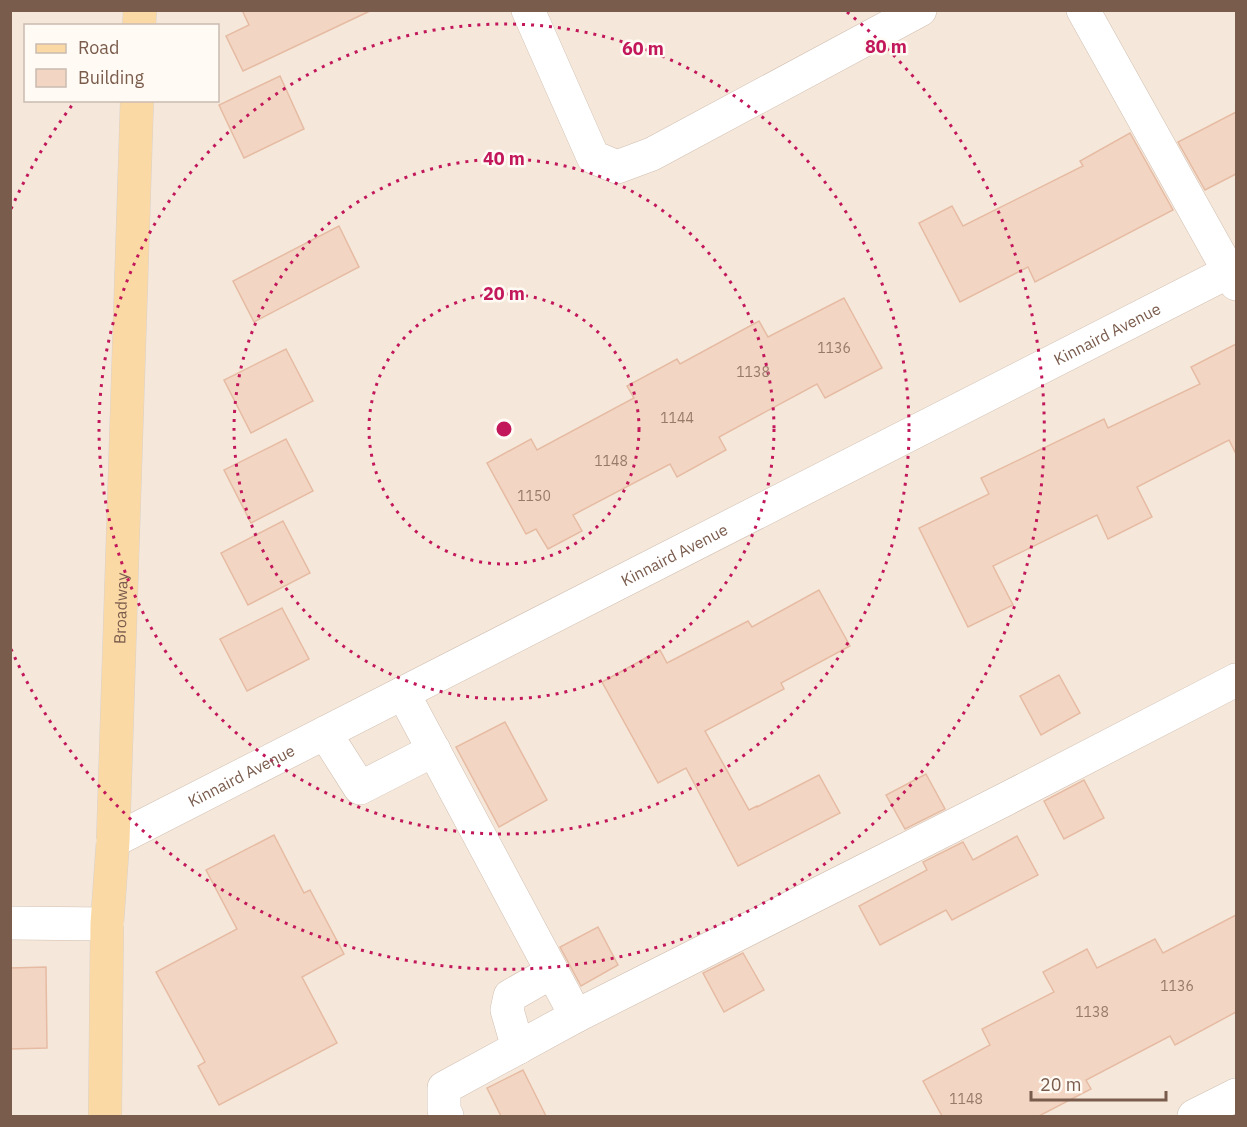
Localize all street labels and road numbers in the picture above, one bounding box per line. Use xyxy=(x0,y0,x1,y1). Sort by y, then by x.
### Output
street label: Kinnaird Avenue xyxy=(1050,298,1164,369)
street label: Kinnaird Avenue xyxy=(617,519,731,590)
street label: Broadway xyxy=(109,572,132,644)
street label: Kinnaird Avenue xyxy=(185,740,298,811)

